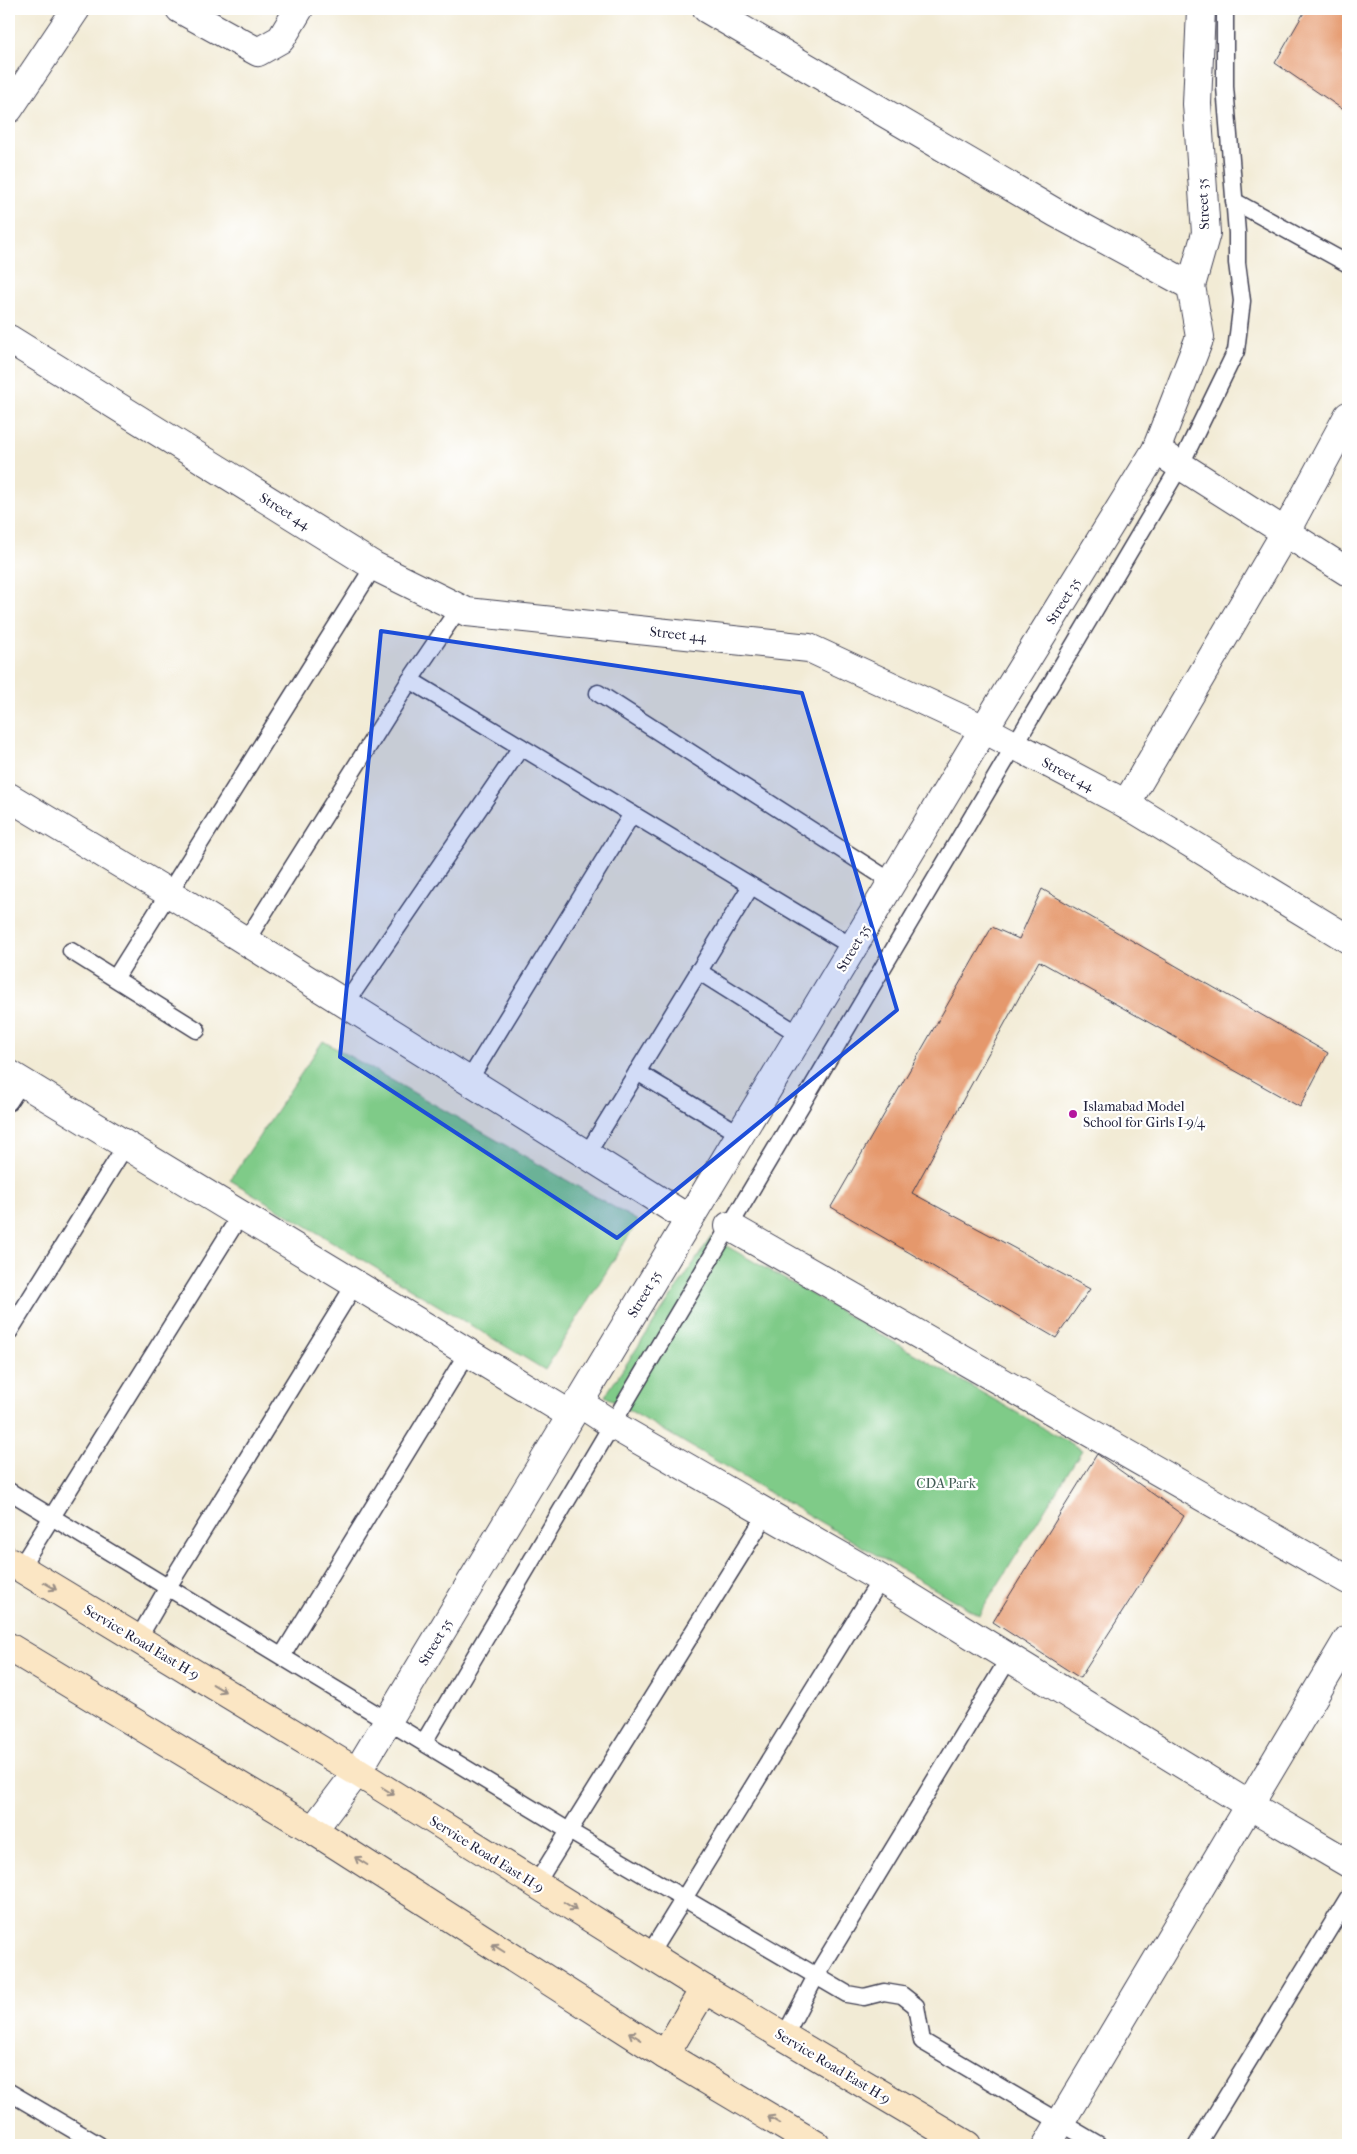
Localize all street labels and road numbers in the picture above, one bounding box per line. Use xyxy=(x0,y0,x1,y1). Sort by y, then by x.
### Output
street label: Street 35 xyxy=(1194,178,1213,230)
street label: Street 44 xyxy=(256,489,314,534)
street label: Street 35 xyxy=(1043,575,1084,628)
street label: Street 44 xyxy=(649,623,708,646)
street label: Street 44 xyxy=(1039,754,1097,796)
street label: Street 35 xyxy=(833,922,874,975)
street label: Street 35 xyxy=(624,1268,665,1321)
street label: Service Road East H-9 xyxy=(81,1601,203,1684)
street label: Street 35 xyxy=(415,1616,456,1669)
street label: Service Road East H-9 xyxy=(426,1812,547,1897)
street label: Service Road East H-9 xyxy=(772,2025,894,2108)

